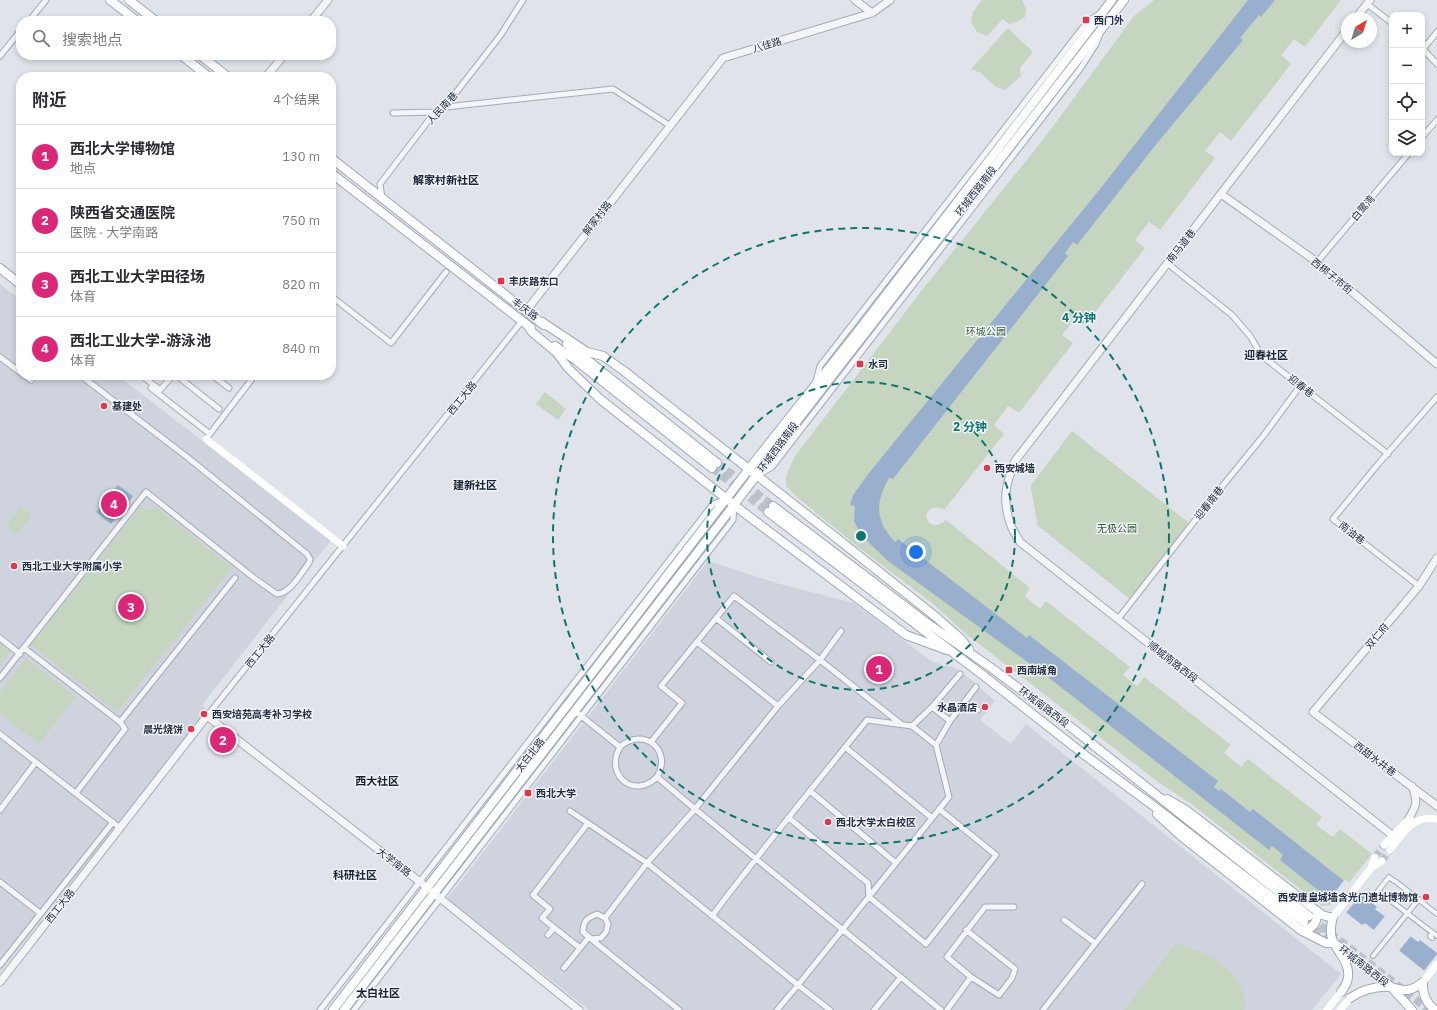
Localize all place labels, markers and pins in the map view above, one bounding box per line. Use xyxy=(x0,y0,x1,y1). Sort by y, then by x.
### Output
place label: 西门外 xyxy=(1094,14,1124,27)
marker: 西门外 xyxy=(1081,15,1091,25)
place label: 丰庆路东口 xyxy=(509,275,559,288)
marker: 丰庆路东口 xyxy=(496,276,506,286)
place label: 水司 xyxy=(868,358,888,371)
marker: 水司 xyxy=(855,359,865,369)
place label: 基建处 xyxy=(112,400,142,413)
marker: 基建处 xyxy=(99,401,109,411)
place label: 西安城墙 xyxy=(995,462,1035,475)
marker: 西安城墙 xyxy=(982,463,992,473)
pin: 4 xyxy=(101,489,127,519)
centre of rings xyxy=(854,529,868,543)
place label: 西北工业大学附属小学 xyxy=(22,560,122,573)
marker: 西北工业大学附属小学 xyxy=(9,561,19,571)
pin: 3 xyxy=(118,592,144,622)
pin: 1 xyxy=(866,654,892,684)
place label: 西南城角 xyxy=(1017,664,1057,677)
marker: 西南城角 xyxy=(1004,665,1014,675)
place label: 水晶酒店 xyxy=(937,701,977,714)
marker: 水晶酒店 xyxy=(980,702,990,712)
place label: 西安培苑高考补习学校 xyxy=(212,708,312,721)
marker: 西安培苑高考补习学校 xyxy=(199,709,209,719)
place label: 晨光烧饼 xyxy=(143,723,183,736)
marker: 晨光烧饼 xyxy=(186,724,196,734)
pin: 2 xyxy=(210,725,236,755)
place label: 西北大学 xyxy=(536,787,576,800)
marker: 西北大学 xyxy=(523,788,533,798)
place label: 西北大学太白校区 xyxy=(836,816,916,829)
marker: 西北大学太白校区 xyxy=(823,817,833,827)
place label: 西安唐皇城墙含光门遗址博物馆 xyxy=(1278,891,1418,904)
marker: 西安唐皇城墙含光门遗址博物馆 xyxy=(1421,892,1431,902)

